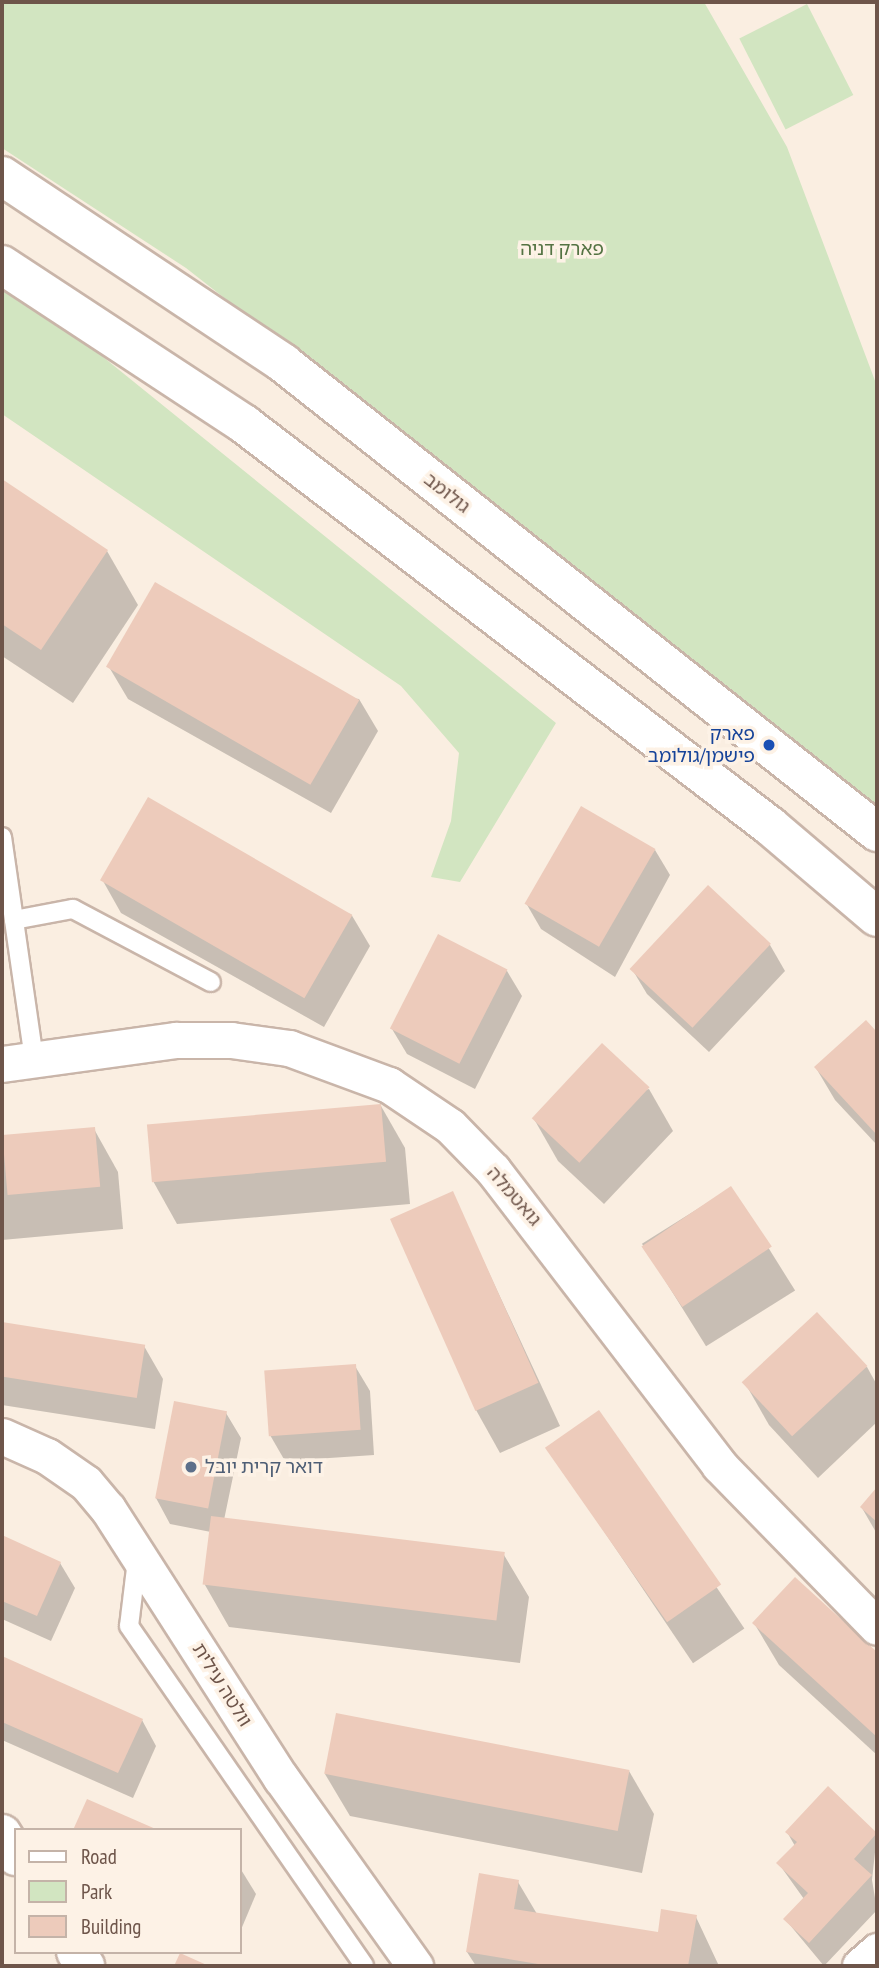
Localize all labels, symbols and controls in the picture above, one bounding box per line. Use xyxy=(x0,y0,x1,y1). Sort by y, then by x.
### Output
park label: פארק דניה xyxy=(520,238,604,260)
street label: גולומב xyxy=(420,468,474,518)
place label: פארק פישמן/גולומב xyxy=(648,723,755,767)
marker: פארק פישמן/גולומב xyxy=(761,737,777,753)
street label: גואטמלה xyxy=(482,1162,546,1230)
place label: דואר קרית יובל xyxy=(205,1456,323,1478)
marker: דואר קרית יובל xyxy=(183,1459,199,1475)
street label: וולטה עילית xyxy=(187,1639,257,1731)
legend xyxy=(14,1828,242,1954)
text: Road xyxy=(81,1843,117,1870)
text: Park xyxy=(81,1878,112,1905)
text: Building xyxy=(81,1913,141,1940)

